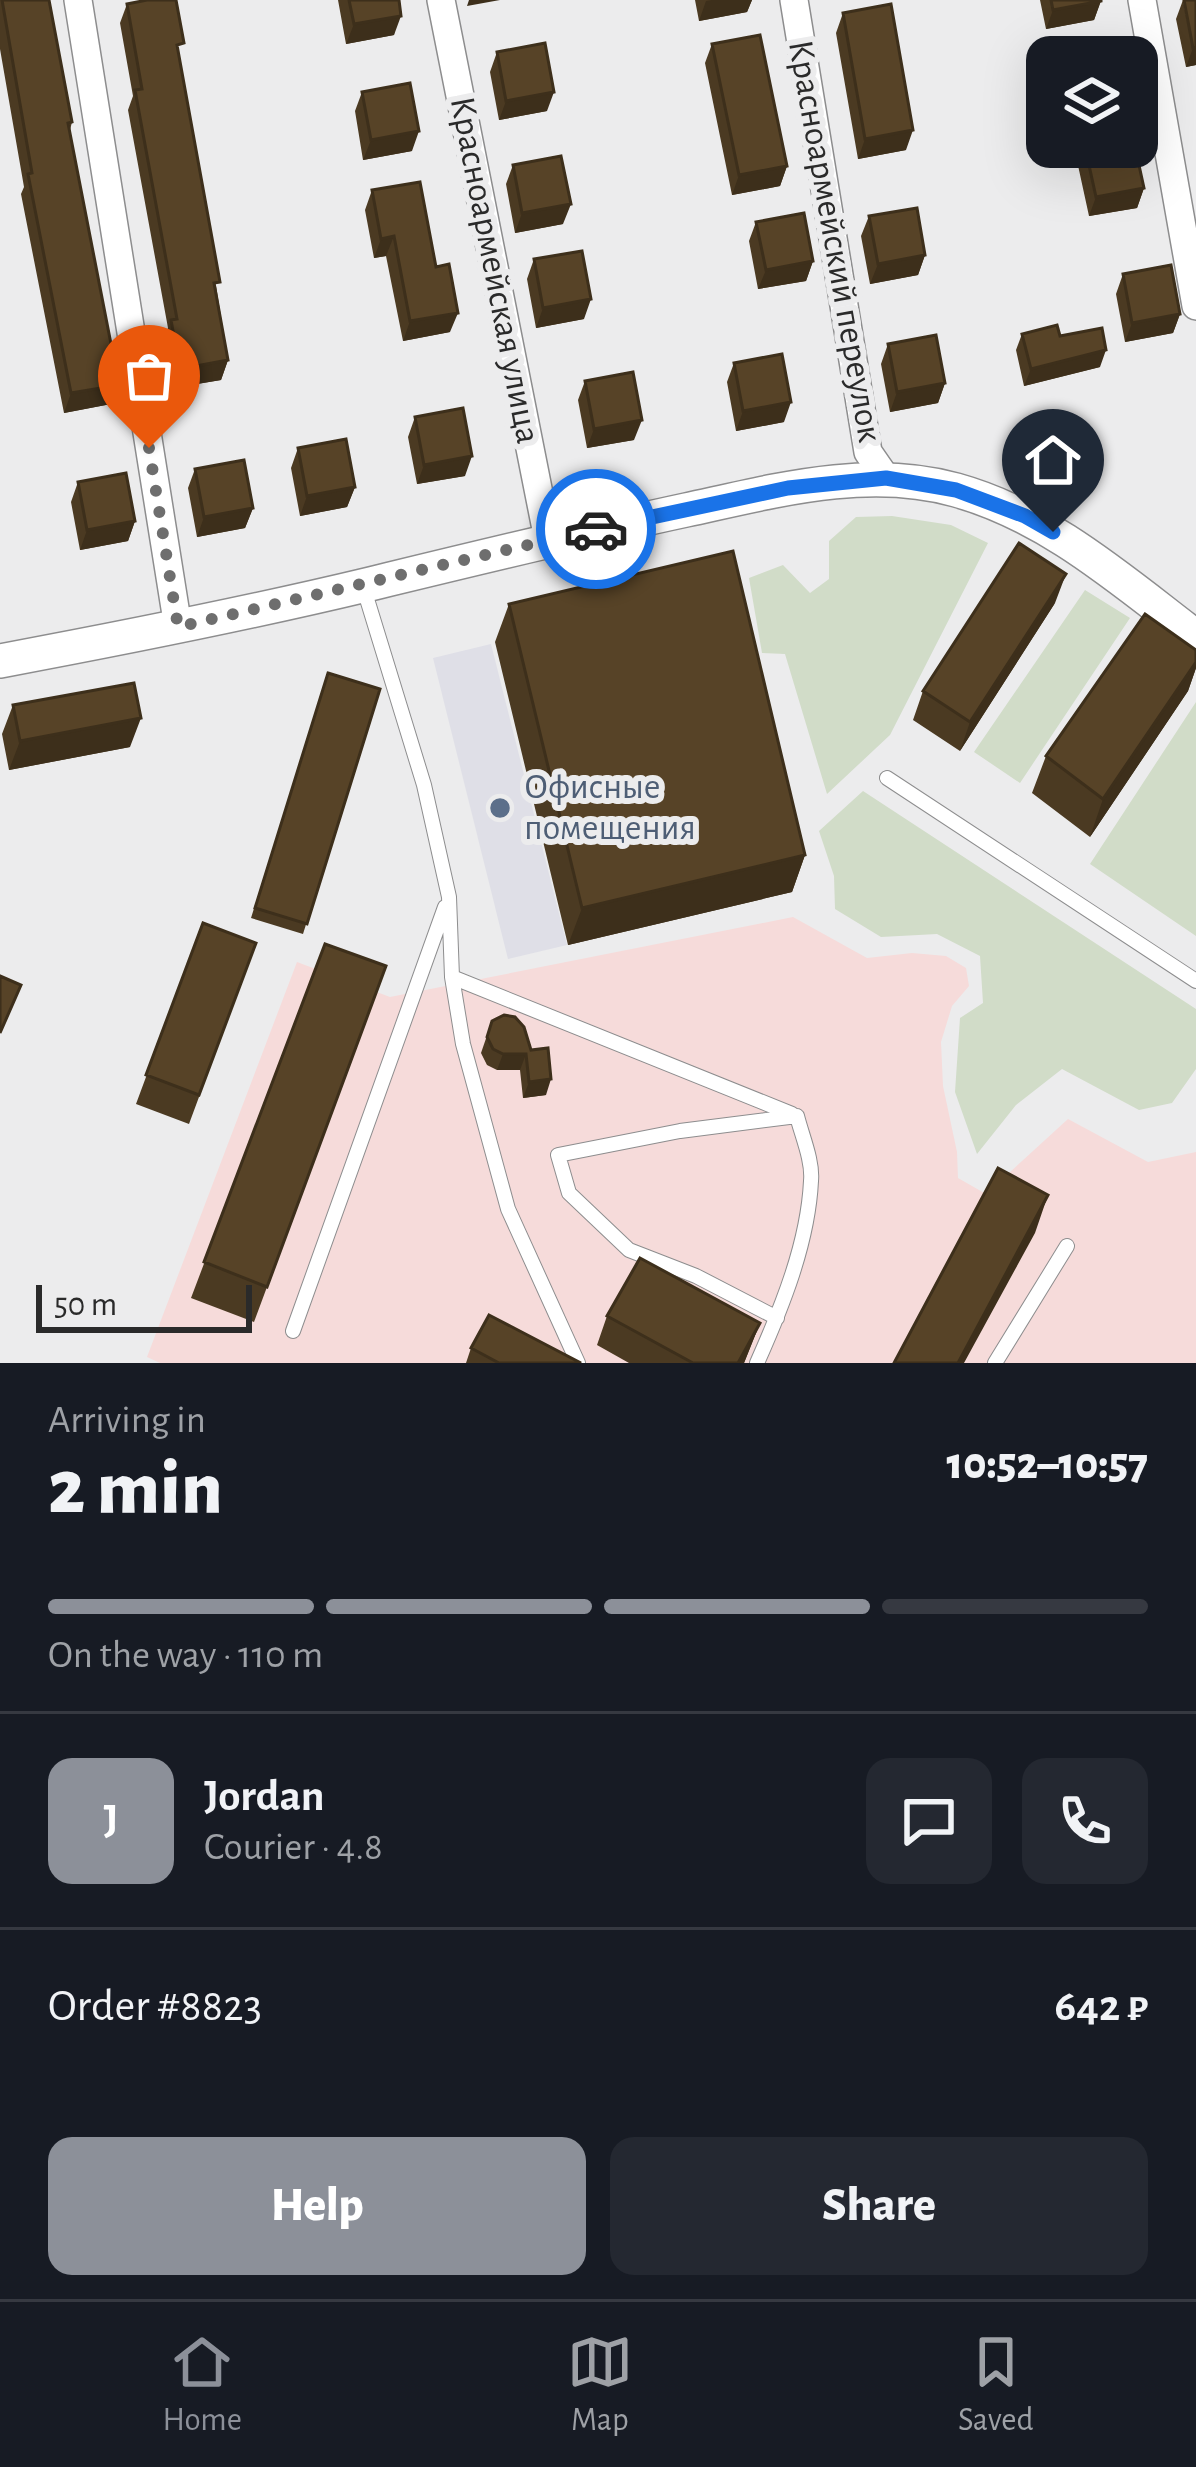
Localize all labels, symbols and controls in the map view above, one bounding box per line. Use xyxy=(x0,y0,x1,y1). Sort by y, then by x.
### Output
map controls xyxy=(1026,36,1158,168)
button: layers xyxy=(1026,36,1158,168)
street label: Красноармейский переулок xyxy=(782,37,888,445)
street label: Красноармейская улица xyxy=(444,93,546,447)
pin xyxy=(98,325,200,448)
icon: bag xyxy=(116,343,182,409)
pin xyxy=(1002,409,1104,532)
icon: home xyxy=(1020,427,1086,493)
courier xyxy=(536,469,656,589)
icon: car xyxy=(563,496,629,562)
place label: Офисные помещения xyxy=(524,769,696,846)
marker: Офисные помещения xyxy=(487,795,513,821)
scale bar xyxy=(36,1279,252,1332)
text: 50 m xyxy=(54,1289,117,1322)
text: Arriving in xyxy=(48,1401,206,1440)
text: 10:52–10:57 xyxy=(947,1442,1148,1487)
text: 2 min xyxy=(48,1450,223,1528)
text: On the way · 110 m xyxy=(48,1636,323,1675)
button: chat xyxy=(866,1758,992,1884)
button: phone xyxy=(1022,1758,1148,1884)
text: Jordan xyxy=(204,1774,325,1819)
text: J xyxy=(103,1798,119,1843)
text: Courier · 4.8 xyxy=(204,1828,383,1867)
text: Order #8823 xyxy=(48,1984,262,2029)
text: 642 ₽ xyxy=(1055,1984,1148,2029)
button: Help xyxy=(48,2137,586,2275)
button: Share xyxy=(610,2137,1148,2275)
tab: Home xyxy=(163,2329,242,2441)
tab: Map xyxy=(567,2329,633,2441)
tab: Saved xyxy=(958,2329,1033,2441)

